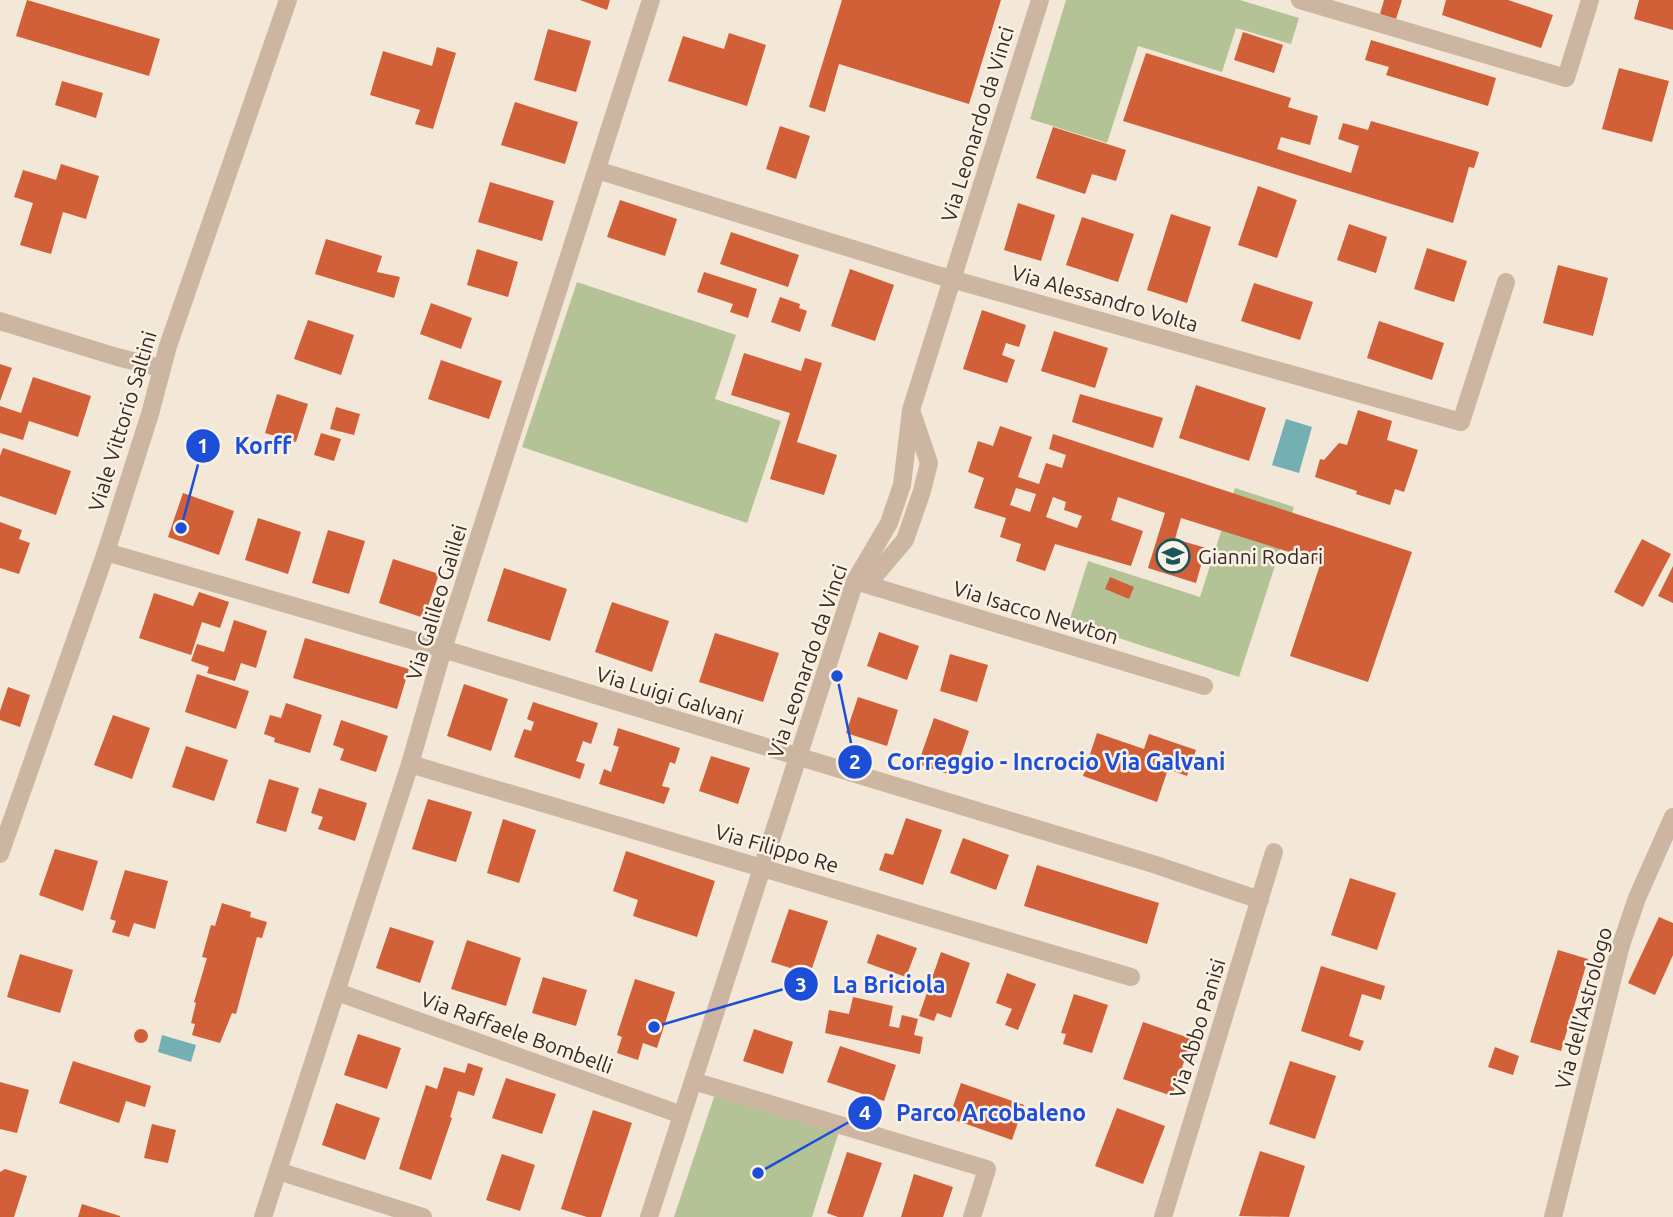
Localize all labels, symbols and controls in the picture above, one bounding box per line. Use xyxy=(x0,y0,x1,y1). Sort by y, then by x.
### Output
street label: Via Leonardo da Vinci xyxy=(936,23,1018,225)
street label: Via Alessandro Volta xyxy=(1009,260,1201,336)
street label: Viale Vittorio Saltini xyxy=(83,328,161,514)
callout: Korff xyxy=(185,424,305,468)
text: 1 xyxy=(197,433,209,457)
text: Korff xyxy=(235,433,292,458)
street label: Via Galileo Galilei xyxy=(401,521,471,683)
school or university icon: Gianni Rodari xyxy=(1154,537,1192,575)
place label: Gianni Rodari xyxy=(1198,544,1323,568)
street label: Via Leonardo da Vinci xyxy=(763,561,851,761)
street label: Via Isacco Newton xyxy=(950,575,1122,649)
street label: Via Luigi Galvani xyxy=(593,661,747,729)
callout: Correggio - Incrocio Via Galvani xyxy=(838,740,1239,784)
text: 2 xyxy=(849,749,861,773)
text: Correggio - Incrocio Via Galvani xyxy=(887,749,1225,774)
street label: Via Filippo Re xyxy=(712,819,842,877)
street label: Via dell'Astrologo xyxy=(1550,924,1616,1092)
street label: Via Abbo Panisi xyxy=(1164,955,1230,1101)
callout: La Briciola xyxy=(783,962,959,1006)
text: 3 xyxy=(795,972,807,996)
text: La Briciola xyxy=(832,972,946,997)
street label: Via Raffaele Bombelli xyxy=(418,986,616,1078)
callout: Parco Arcobaleno xyxy=(847,1091,1100,1135)
text: 4 xyxy=(859,1100,871,1124)
text: Parco Arcobaleno xyxy=(896,1100,1086,1125)

